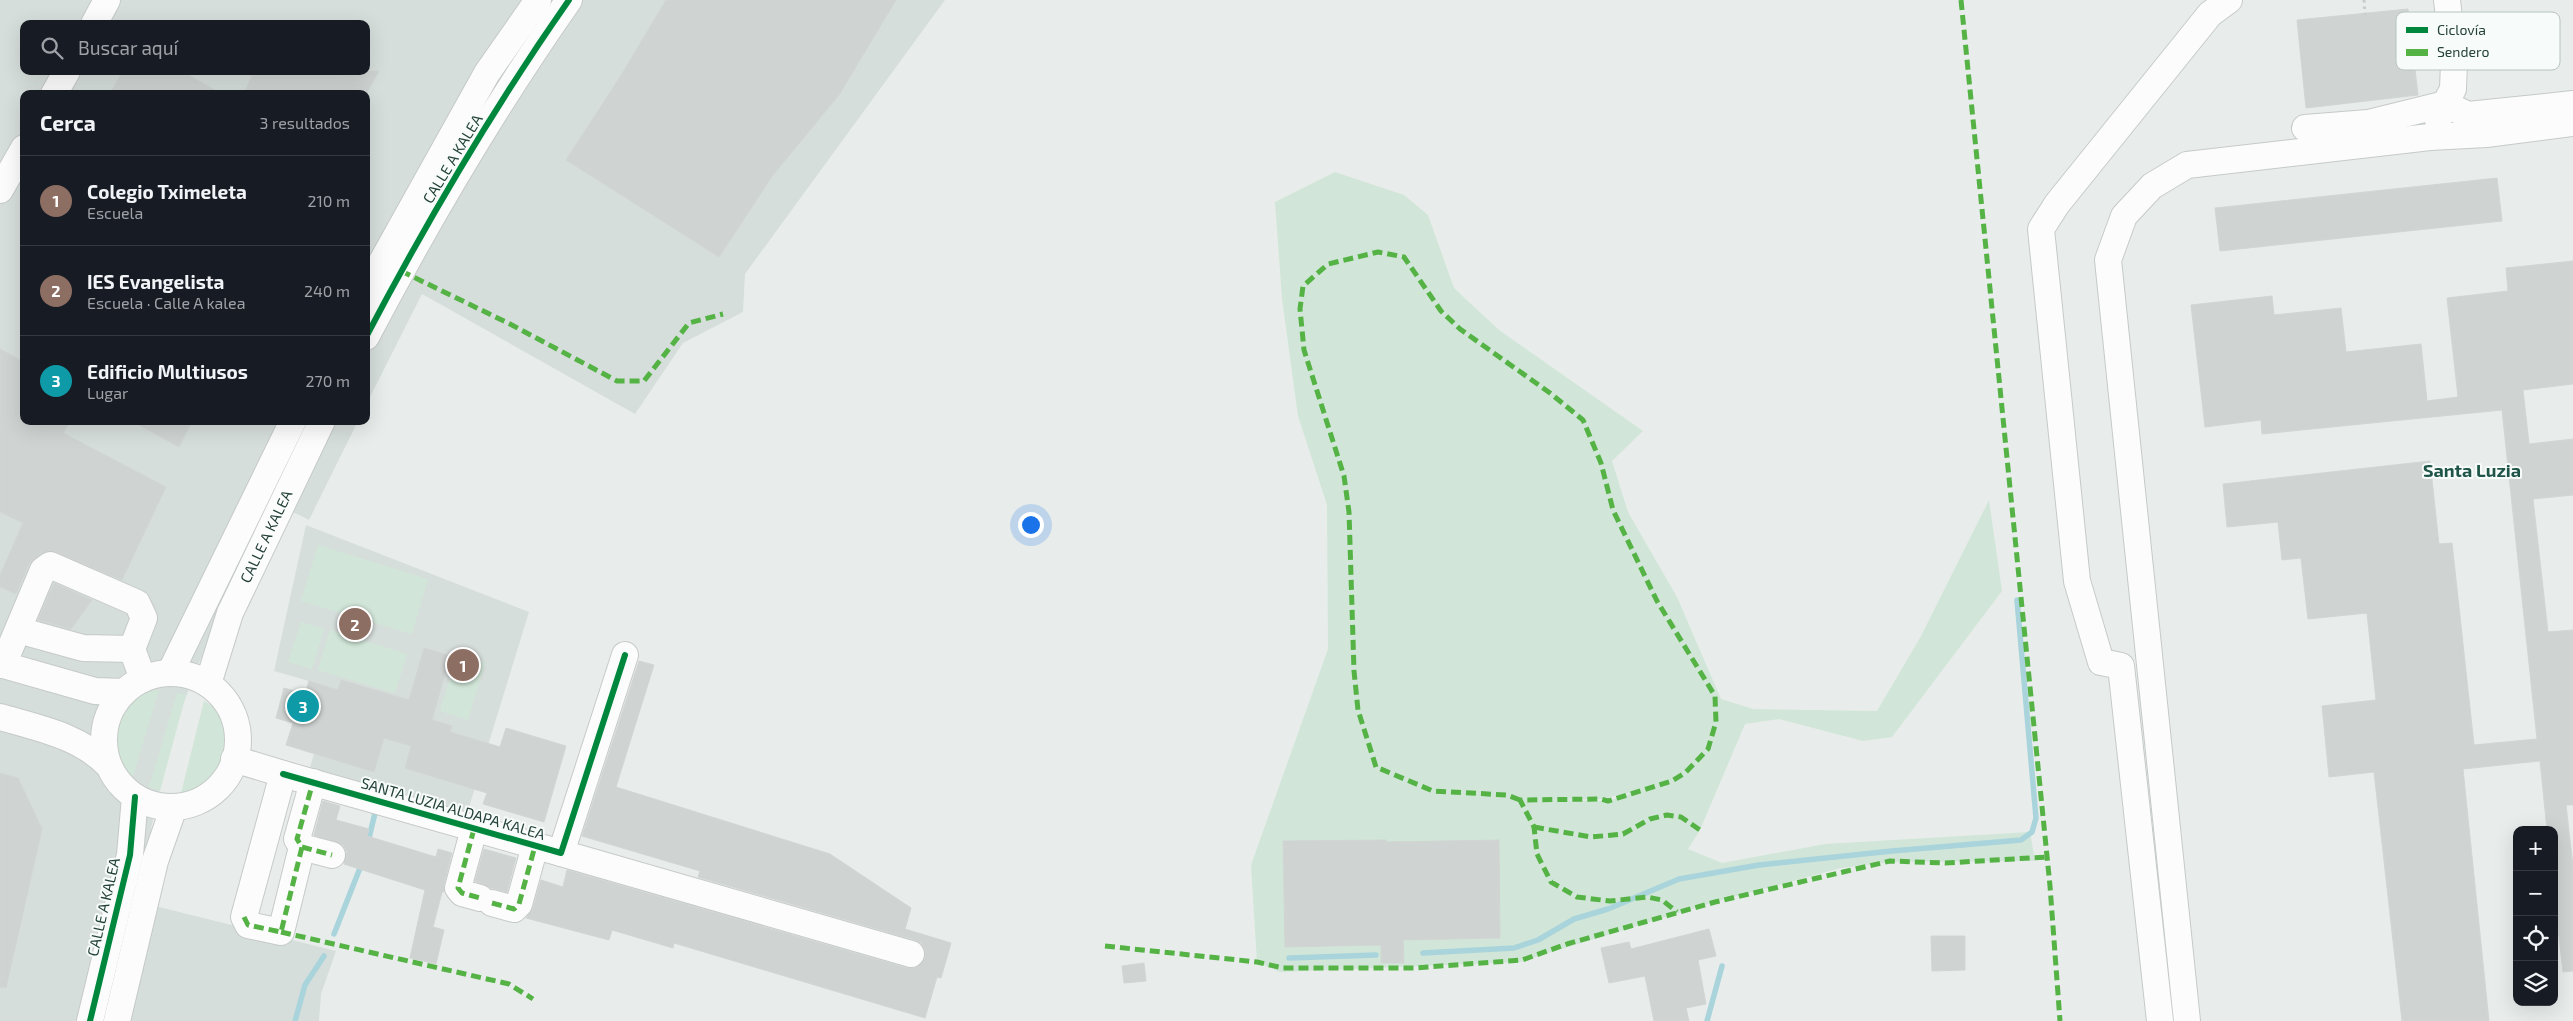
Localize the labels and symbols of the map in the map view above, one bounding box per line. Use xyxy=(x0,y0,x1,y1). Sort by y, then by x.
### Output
legend xyxy=(2396,12,2560,70)
text: Ciclovía xyxy=(2437,21,2486,38)
text: Sendero xyxy=(2437,43,2489,60)
street label: CALLE A KALEA xyxy=(419,110,486,206)
district label: Santa Luzia xyxy=(2423,459,2521,481)
street label: CALLE A KALEA xyxy=(236,486,296,586)
your location xyxy=(1018,512,1044,538)
pin: 2 xyxy=(339,605,371,643)
pin: 1 xyxy=(447,646,479,684)
pin: 3 xyxy=(287,687,319,725)
street label: SANTA LUZIA ALDAPA KALEA xyxy=(359,773,548,843)
street label: CALLE A KALEA xyxy=(83,855,123,958)

